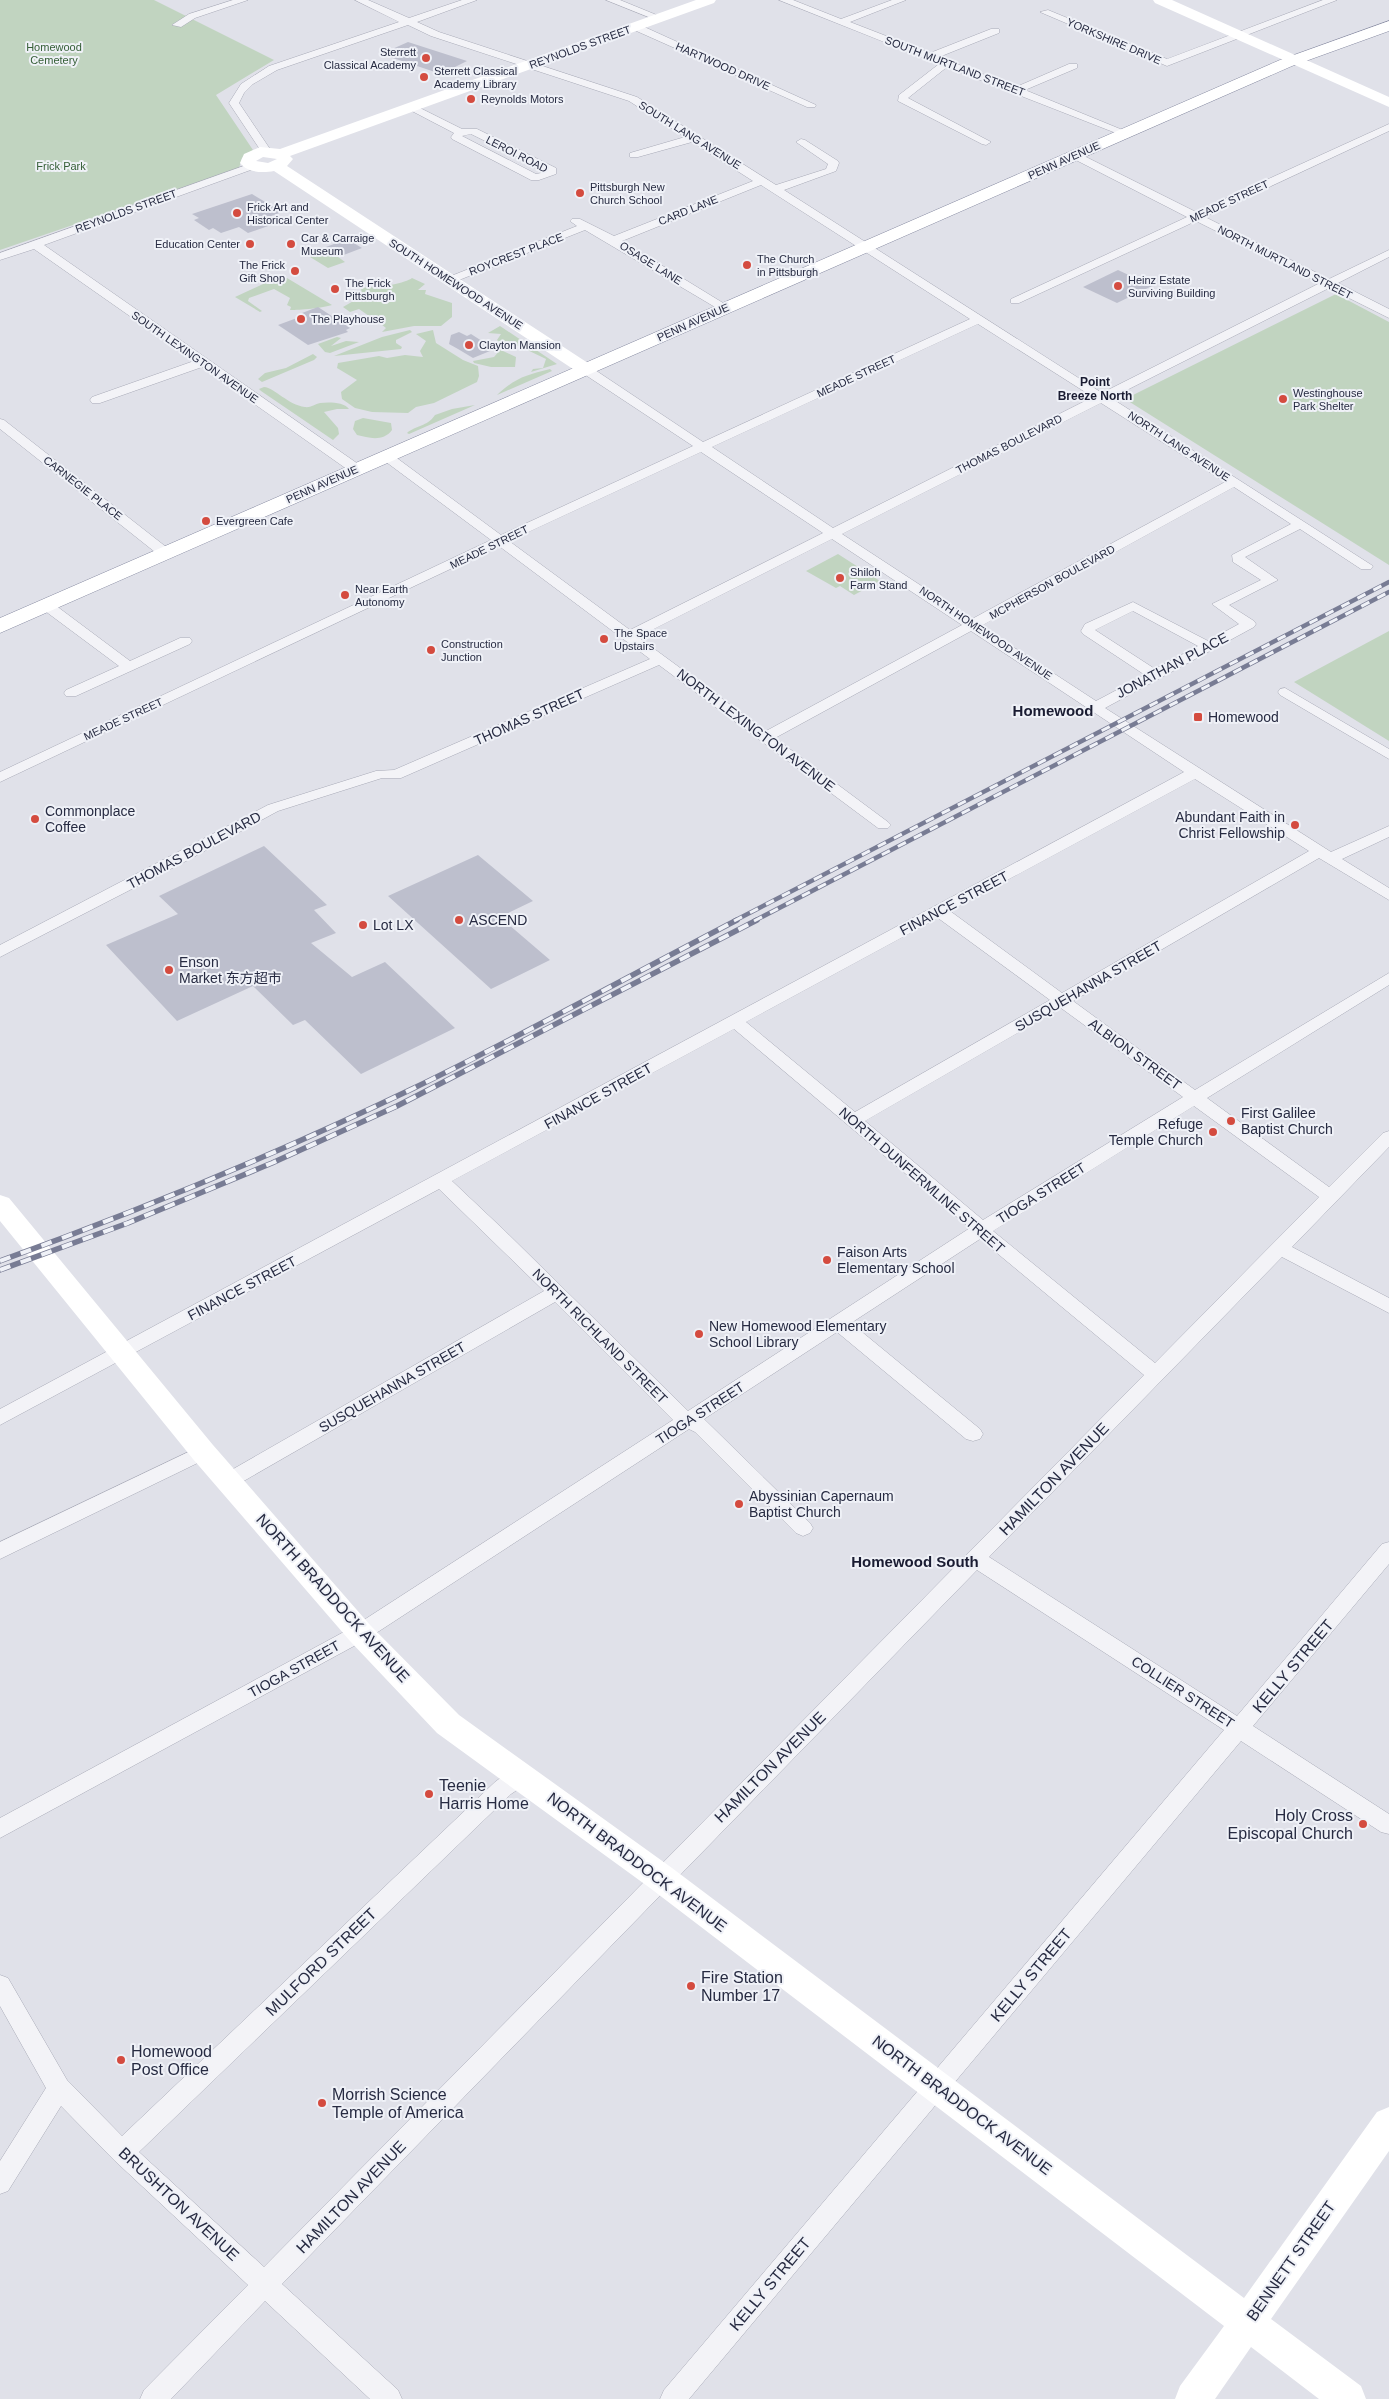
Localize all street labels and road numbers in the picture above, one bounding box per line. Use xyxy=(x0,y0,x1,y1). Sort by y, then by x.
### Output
street label: YORKSHIRE DRIVE xyxy=(1065,16,1163,66)
street label: REYNOLDS STREET xyxy=(528,23,633,71)
street label: SOUTH MURTLAND STREET xyxy=(883,34,1027,98)
street label: HARTWOOD DRIVE xyxy=(674,40,772,92)
street label: SOUTH LANG AVENUE xyxy=(637,99,743,171)
street label: LEROI ROAD xyxy=(484,133,550,175)
street label: PENN AVENUE xyxy=(1026,139,1102,181)
street label: MEADE STREET xyxy=(1188,177,1271,225)
street label: REYNOLDS STREET xyxy=(74,187,179,235)
street label: CARD LANE xyxy=(657,193,719,227)
street label: NORTH MURTLAND STREET xyxy=(1216,223,1354,301)
street label: ROYCREST PLACE xyxy=(467,230,565,278)
street label: SOUTH HOMEWOOD AVENUE xyxy=(387,236,525,332)
street label: OSAGE LANE xyxy=(618,239,684,287)
street label: PENN AVENUE xyxy=(655,301,731,343)
street label: SOUTH LEXINGTON AVENUE xyxy=(129,309,261,405)
street label: MEADE STREET xyxy=(815,352,898,400)
street label: NORTH LANG AVENUE xyxy=(1126,409,1232,483)
street label: THOMAS BOULEVARD xyxy=(954,412,1064,476)
street label: CARNEGIE PLACE xyxy=(41,454,125,522)
street label: PENN AVENUE xyxy=(284,463,360,505)
street label: MEADE STREET xyxy=(448,523,530,571)
street label: MCPHERSON BOULEVARD xyxy=(987,542,1117,622)
street label: NORTH HOMEWOOD AVENUE xyxy=(917,584,1055,682)
street label: JONATHAN PLACE xyxy=(1113,629,1231,701)
street label: NORTH LEXINGTON AVENUE xyxy=(674,665,838,795)
street label: THOMAS STREET xyxy=(471,685,587,749)
street label: MEADE STREET xyxy=(82,695,165,743)
street label: THOMAS BOULEVARD xyxy=(124,808,264,892)
street label: FINANCE STREET xyxy=(897,867,1011,938)
street label: SUSQUEHANNA STREET xyxy=(1012,937,1164,1035)
street label: ALBION STREET xyxy=(1086,1015,1185,1093)
street label: FINANCE STREET xyxy=(541,1060,655,1132)
street label: NORTH DUNFERMLINE STREET xyxy=(836,1104,1008,1256)
street label: TIOGA STREET xyxy=(994,1159,1089,1227)
street label: FINANCE STREET xyxy=(185,1252,299,1323)
street label: NORTH RICHLAND STREET xyxy=(529,1265,671,1407)
street label: SUSQUEHANNA STREET xyxy=(316,1338,468,1436)
street label: TIOGA STREET xyxy=(653,1378,747,1447)
street label: HAMILTON AVENUE xyxy=(996,1419,1112,1539)
street label: NORTH BRADDOCK AVENUE xyxy=(253,1511,413,1685)
street label: KELLY STREET xyxy=(1249,1616,1337,1716)
street label: TIOGA STREET xyxy=(246,1637,343,1701)
street label: COLLIER STREET xyxy=(1129,1653,1238,1731)
street label: HAMILTON AVENUE xyxy=(711,1708,829,1826)
street label: NORTH BRADDOCK AVENUE xyxy=(544,1789,730,1935)
street label: MULFORD STREET xyxy=(262,1905,380,2019)
street label: KELLY STREET xyxy=(987,1925,1075,2025)
street label: NORTH BRADDOCK AVENUE xyxy=(869,2032,1055,2178)
street label: HAMILTON AVENUE xyxy=(293,2137,409,2257)
street label: BRUSHTON AVENUE xyxy=(116,2144,242,2264)
street label: BENNETT STREET xyxy=(1243,2198,1339,2324)
street label: KELLY STREET xyxy=(726,2234,814,2334)

